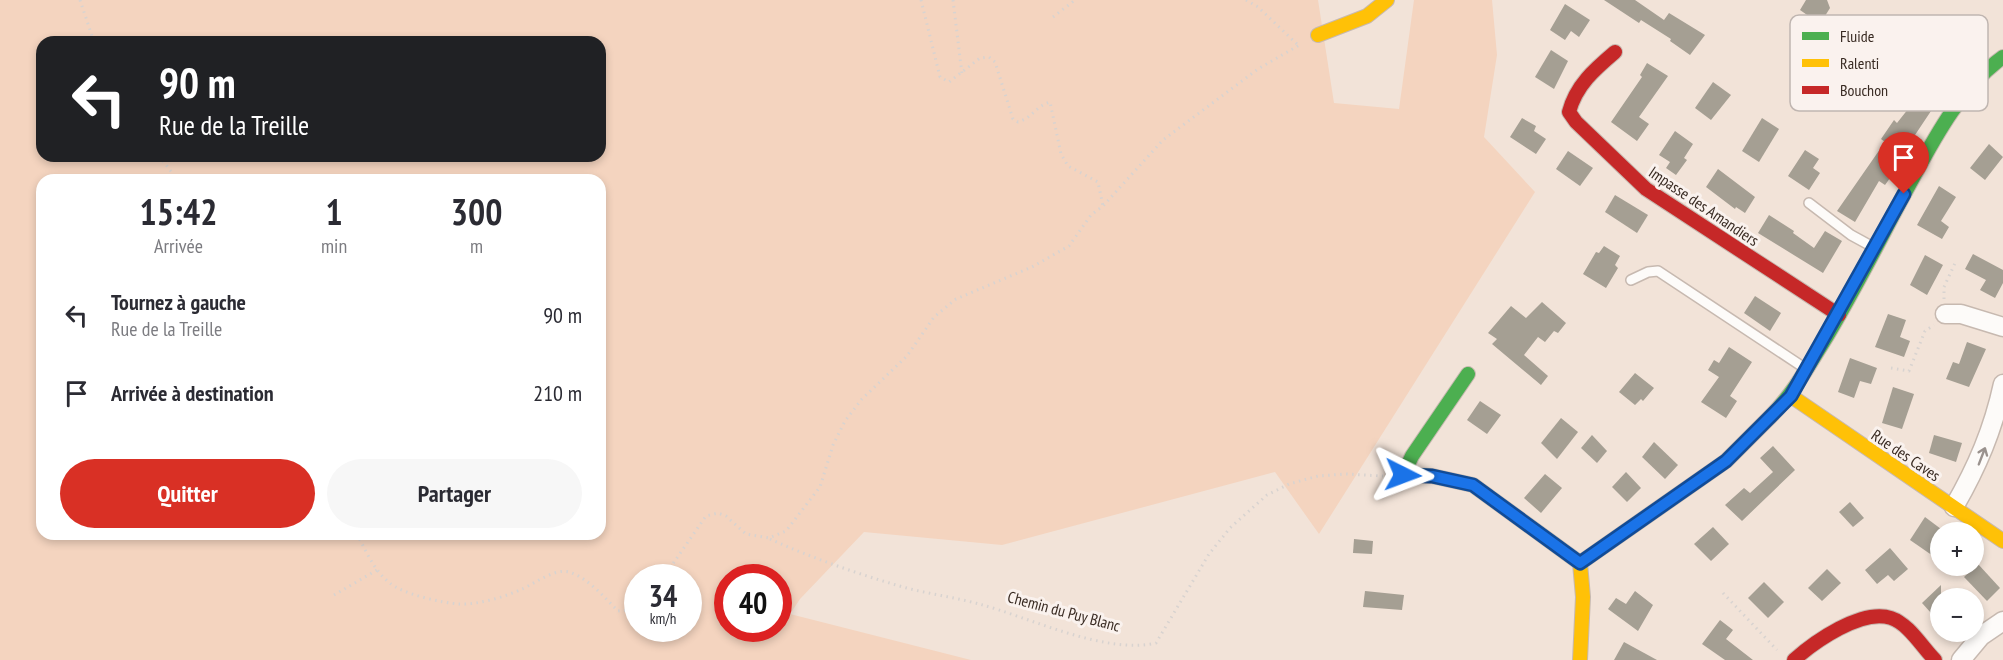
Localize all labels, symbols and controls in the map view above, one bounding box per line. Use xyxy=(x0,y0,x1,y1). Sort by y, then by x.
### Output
legend xyxy=(1790,15,1988,111)
text: Fluide xyxy=(1840,26,1874,46)
text: Ralenti xyxy=(1840,53,1879,73)
text: 90 m xyxy=(159,55,236,110)
icon: left xyxy=(60,60,138,138)
text: Bouchon xyxy=(1840,80,1888,100)
text: Rue de la Treille xyxy=(159,108,309,142)
pin xyxy=(1878,132,1929,194)
icon: arrive xyxy=(1887,141,1920,174)
street label: Impasse des Amandiers xyxy=(1645,162,1763,250)
text: 15:42 xyxy=(140,188,217,235)
text: 1 xyxy=(325,188,343,235)
text: 300 xyxy=(451,188,502,235)
text: Arrivée xyxy=(154,233,203,259)
text: min xyxy=(321,233,347,259)
text: m xyxy=(470,233,483,259)
text: Tournez à gauche xyxy=(111,288,246,316)
icon: left xyxy=(60,299,93,332)
text: 90 m xyxy=(543,301,582,329)
text: Rue de la Treille xyxy=(111,316,222,342)
icon: arrive xyxy=(60,377,93,410)
text: Arrivée à destination xyxy=(111,379,274,407)
text: 210 m xyxy=(533,379,582,407)
street label: Rue des Caves xyxy=(1868,425,1944,485)
position arrow xyxy=(1371,443,1435,507)
one-way arrow xyxy=(1977,447,1988,466)
button: Quitter xyxy=(60,459,315,528)
button: Partager xyxy=(327,459,582,528)
map controls xyxy=(1930,522,1984,642)
button: + xyxy=(1930,522,1984,576)
speed limit sign: 40 xyxy=(714,564,792,642)
text: 34 xyxy=(649,576,677,615)
street label: Chemin du Puy Blanc xyxy=(1006,586,1123,636)
button: − xyxy=(1930,588,1984,642)
text: km/h xyxy=(650,609,676,628)

